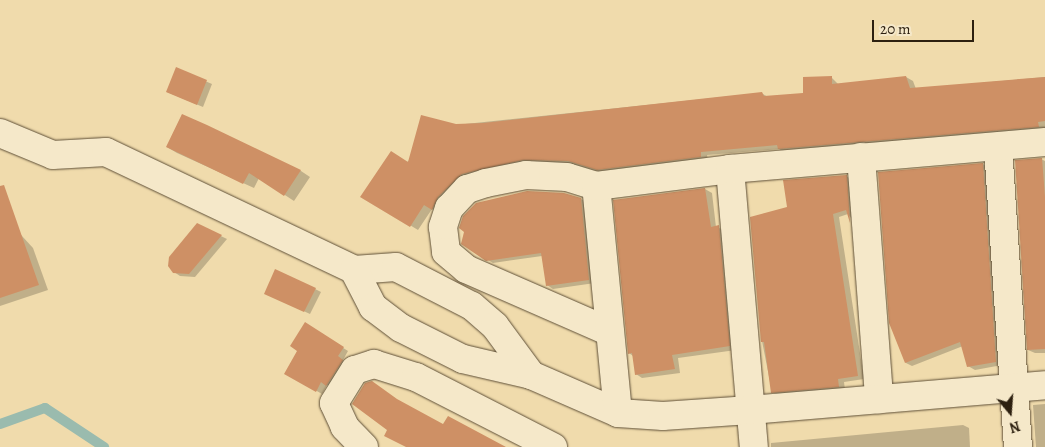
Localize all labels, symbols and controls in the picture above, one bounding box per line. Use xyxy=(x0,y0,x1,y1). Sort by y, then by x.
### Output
scale bar xyxy=(875,10,978,42)
text: 20 m xyxy=(880,19,911,39)
north arrow xyxy=(985,387,1035,437)
text: N xyxy=(1007,416,1023,437)

